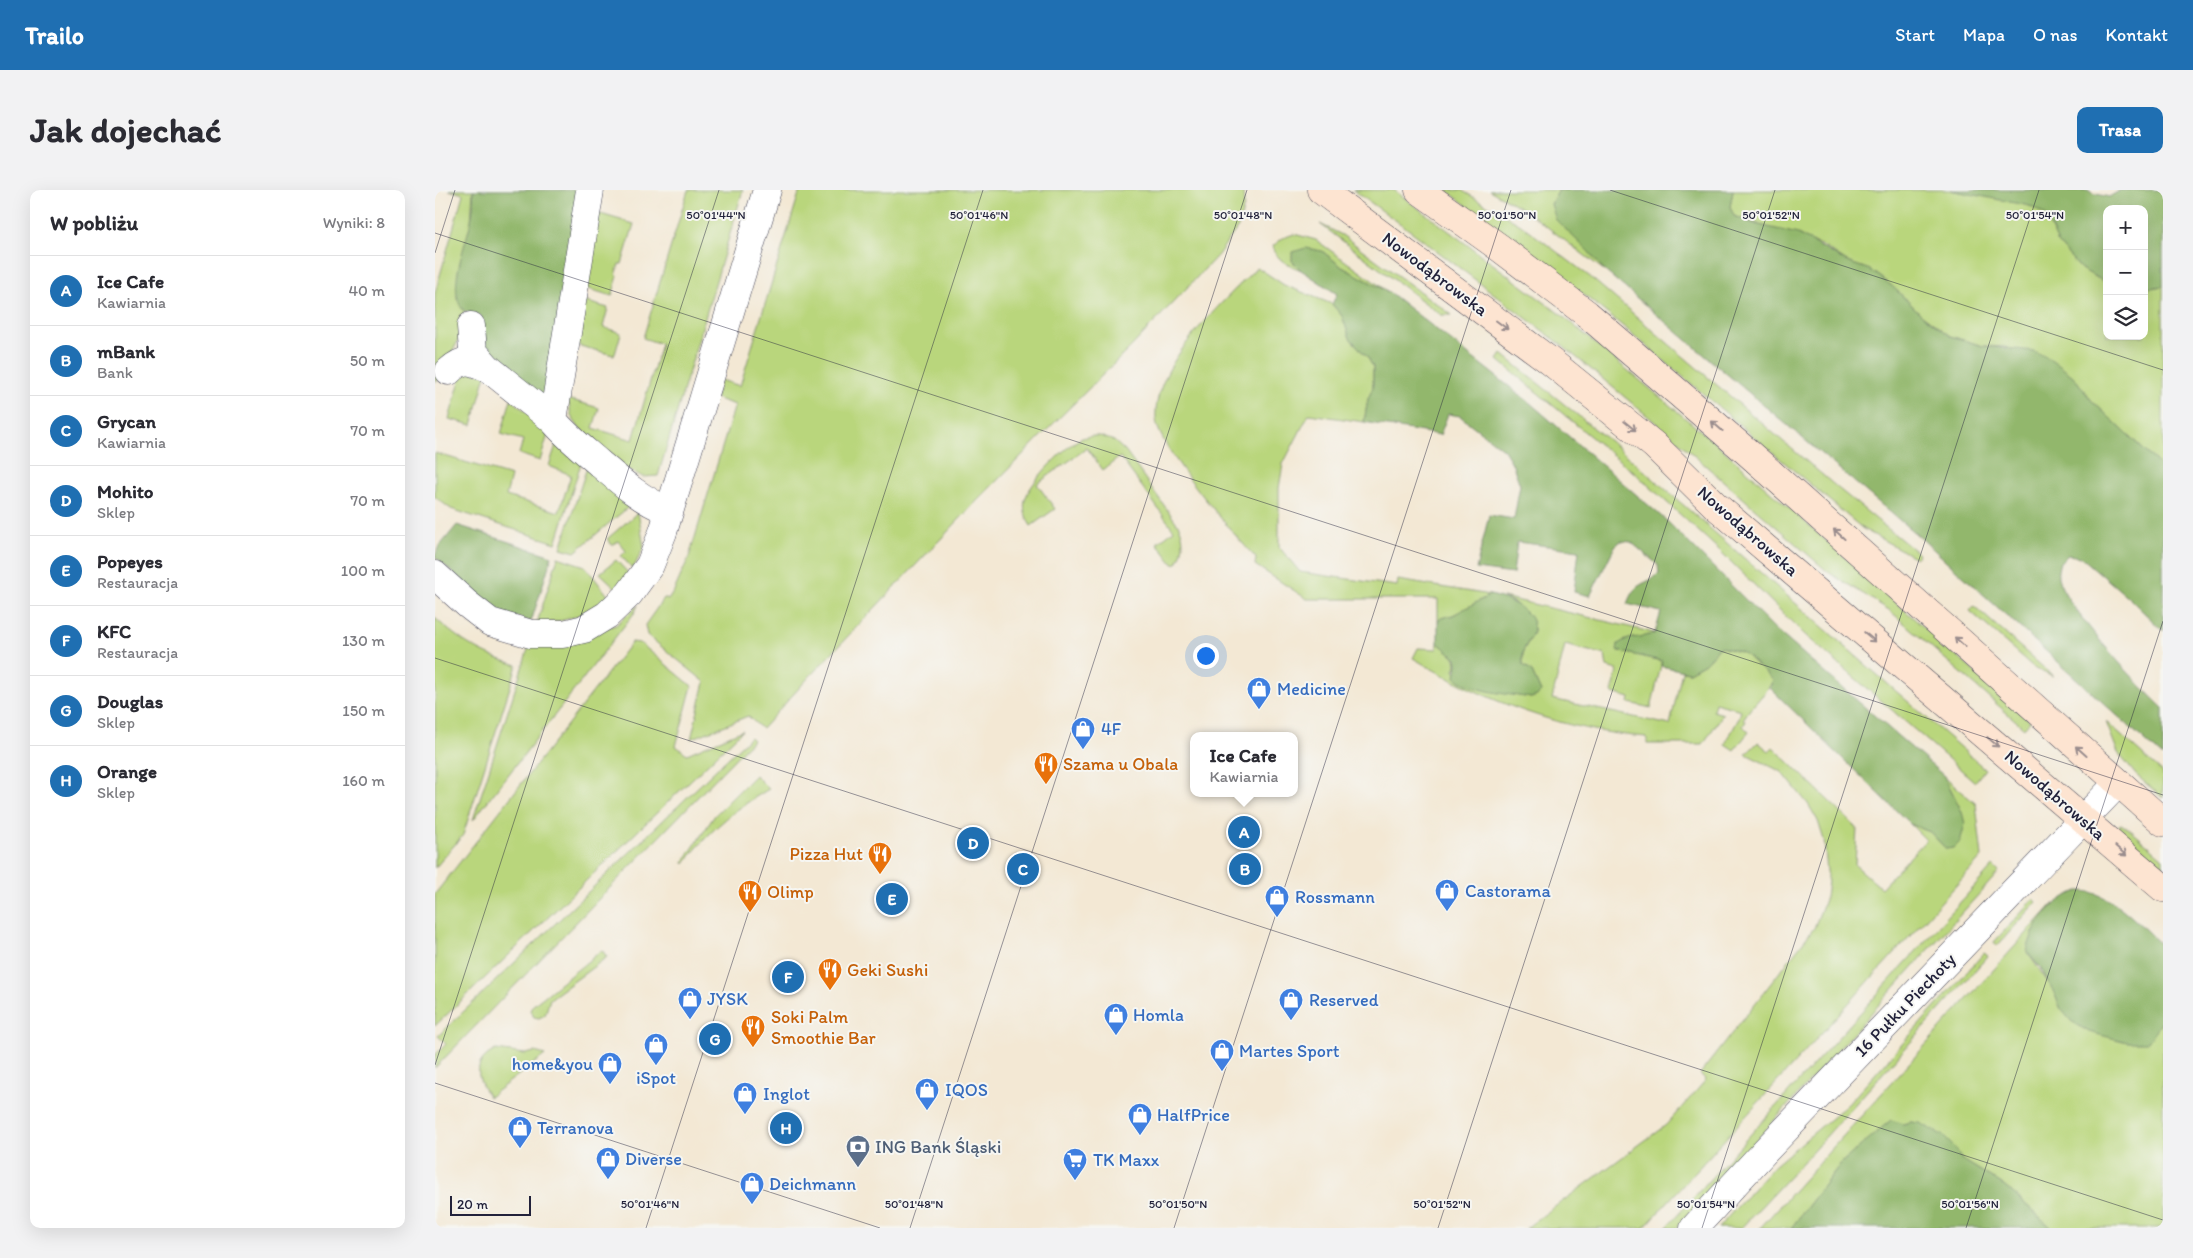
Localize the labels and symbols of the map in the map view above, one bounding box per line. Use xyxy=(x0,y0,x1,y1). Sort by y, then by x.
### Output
text: 50°01'44"N xyxy=(686,208,746,222)
text: 50°01'46"N xyxy=(950,208,1008,222)
text: 50°01'48"N xyxy=(1214,208,1272,222)
text: 50°01'50"N xyxy=(1478,208,1536,222)
text: 50°01'52"N xyxy=(1742,208,1800,222)
text: 50°01'54"N xyxy=(2006,208,2064,222)
street label: Nowodąbrowska xyxy=(1378,227,1493,321)
one-way arrow xyxy=(1495,319,1508,330)
one-way arrow xyxy=(1623,420,1636,431)
one-way arrow xyxy=(1711,421,1724,432)
street label: Nowodąbrowska xyxy=(1693,481,1803,581)
one-way arrow xyxy=(1833,528,1846,540)
one-way arrow xyxy=(1863,631,1876,642)
one-way arrow xyxy=(1954,636,1967,648)
your location xyxy=(1193,643,1219,669)
shop icon: Medicine xyxy=(1246,676,1272,710)
place label: Medicine xyxy=(1277,678,1346,700)
shop icon: 4F xyxy=(1070,716,1096,750)
place label: 4F xyxy=(1101,718,1122,740)
one-way arrow xyxy=(1987,736,2000,748)
street label: Nowodąbrowska xyxy=(2000,745,2110,845)
one-way arrow xyxy=(2075,745,2088,756)
restaurant icon: Szama u Obala xyxy=(1033,751,1059,785)
place label: Szama u Obala xyxy=(1063,753,1178,775)
pin: A xyxy=(1228,813,1260,851)
pin: D xyxy=(957,824,989,862)
restaurant icon: Pizza Hut xyxy=(867,841,893,875)
place label: Pizza Hut xyxy=(789,843,863,865)
one-way arrow xyxy=(2114,845,2127,857)
pin: C xyxy=(1007,850,1039,888)
pin: B xyxy=(1229,850,1261,888)
shop icon: Castorama xyxy=(1434,878,1460,912)
restaurant icon: Olimp xyxy=(737,879,763,913)
pin: E xyxy=(876,880,908,918)
place label: Castorama xyxy=(1465,880,1551,902)
place label: Olimp xyxy=(767,881,814,903)
shop icon: Rossmann xyxy=(1264,884,1290,918)
place label: Rossmann xyxy=(1295,886,1375,908)
street label: 16 Pułku Piechoty xyxy=(1850,948,1961,1062)
restaurant icon: Geki Sushi xyxy=(817,957,843,991)
pin: F xyxy=(772,958,804,996)
place label: Geki Sushi xyxy=(847,959,928,981)
shop icon: JYSK xyxy=(677,986,703,1020)
shop icon: Reserved xyxy=(1278,987,1304,1021)
place label: JYSK xyxy=(707,988,748,1010)
place label: Reserved xyxy=(1309,989,1379,1011)
shop icon: Homla xyxy=(1103,1002,1129,1036)
place label: Homla xyxy=(1133,1004,1184,1026)
place label: Soki Palm Smoothie Bar xyxy=(771,1006,877,1049)
restaurant icon: Soki Palm Smoothie Bar xyxy=(740,1014,766,1048)
pin: G xyxy=(699,1020,731,1058)
shop icon: iSpot xyxy=(643,1032,669,1066)
shop icon: Martes Sport xyxy=(1209,1038,1235,1072)
place label: Martes Sport xyxy=(1239,1040,1340,1062)
shop icon: home&you xyxy=(597,1051,623,1085)
place label: home&you xyxy=(512,1053,593,1075)
place label: iSpot xyxy=(636,1067,676,1089)
shop icon: IQOS xyxy=(914,1077,940,1111)
place label: IQOS xyxy=(945,1079,988,1101)
shop icon: Inglot xyxy=(732,1081,758,1115)
place label: Inglot xyxy=(763,1083,810,1105)
shop icon: HalfPrice xyxy=(1127,1102,1153,1136)
place label: HalfPrice xyxy=(1157,1104,1230,1126)
pin: H xyxy=(770,1109,802,1147)
shop icon: Terranova xyxy=(507,1115,533,1149)
place label: Terranova xyxy=(537,1117,614,1139)
bank icon: ING Bank Śląski xyxy=(845,1134,871,1168)
place label: ING Bank Śląski xyxy=(875,1136,1001,1158)
shop icon: Diverse xyxy=(595,1146,621,1180)
supermarket icon: TK Maxx xyxy=(1062,1147,1088,1181)
place label: Diverse xyxy=(625,1148,682,1170)
place label: TK Maxx xyxy=(1093,1149,1160,1171)
shop icon: Deichmann xyxy=(739,1171,765,1205)
place label: Deichmann xyxy=(769,1173,856,1195)
scale bar xyxy=(450,1193,531,1216)
text: 50°01'46"N xyxy=(621,1197,679,1211)
text: 50°01'48"N xyxy=(885,1197,943,1211)
text: 50°01'50"N xyxy=(1149,1197,1207,1211)
text: 50°01'52"N xyxy=(1413,1197,1471,1211)
text: 50°01'54"N xyxy=(1677,1197,1735,1211)
text: 50°01'56"N xyxy=(1941,1197,1999,1211)

